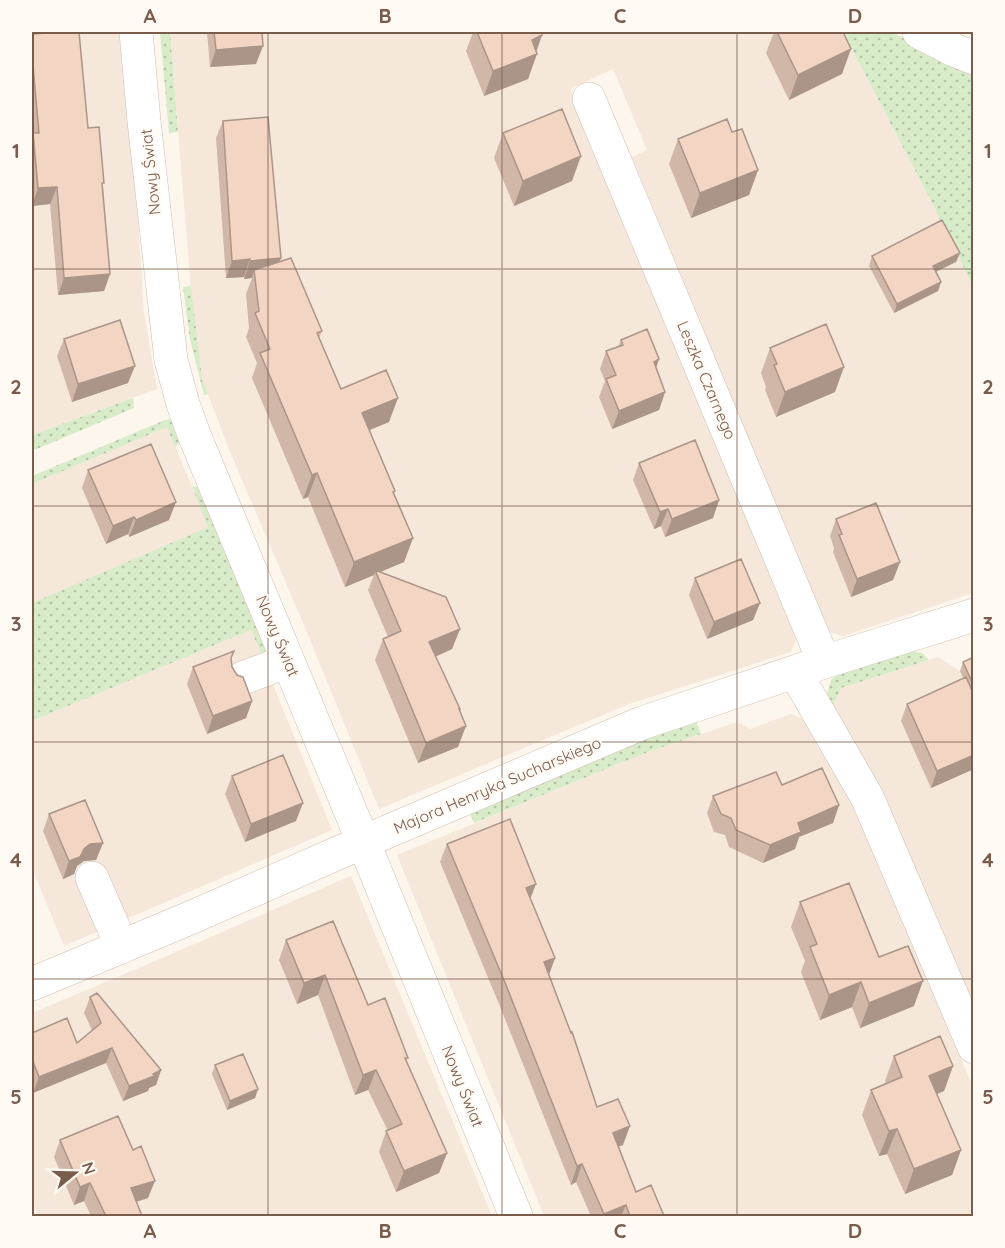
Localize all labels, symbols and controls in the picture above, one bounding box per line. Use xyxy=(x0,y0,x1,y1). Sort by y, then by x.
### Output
text: A xyxy=(144,3,157,28)
text: B xyxy=(378,3,392,28)
text: C xyxy=(614,3,627,28)
text: D xyxy=(848,3,862,28)
street label: Nowy Świat xyxy=(136,128,164,216)
text: 1 xyxy=(12,138,20,163)
text: 1 xyxy=(984,138,992,163)
street label: Leszka Czarnego xyxy=(673,318,741,442)
text: 2 xyxy=(10,374,22,399)
text: 2 xyxy=(982,374,994,399)
street label: Nowy Świat xyxy=(252,592,304,680)
text: 3 xyxy=(11,611,21,636)
text: 3 xyxy=(983,611,993,636)
street label: Majora Henryka Sucharskiego xyxy=(390,732,604,838)
text: 4 xyxy=(10,847,22,872)
text: 4 xyxy=(982,847,994,872)
street label: Nowy Świat xyxy=(438,1042,488,1130)
text: 5 xyxy=(10,1084,22,1109)
text: 5 xyxy=(982,1084,994,1109)
north arrow xyxy=(45,1143,105,1203)
text: N xyxy=(78,1159,101,1177)
text: A xyxy=(144,1218,157,1243)
text: B xyxy=(378,1218,392,1243)
text: C xyxy=(614,1218,627,1243)
text: D xyxy=(848,1218,862,1243)

